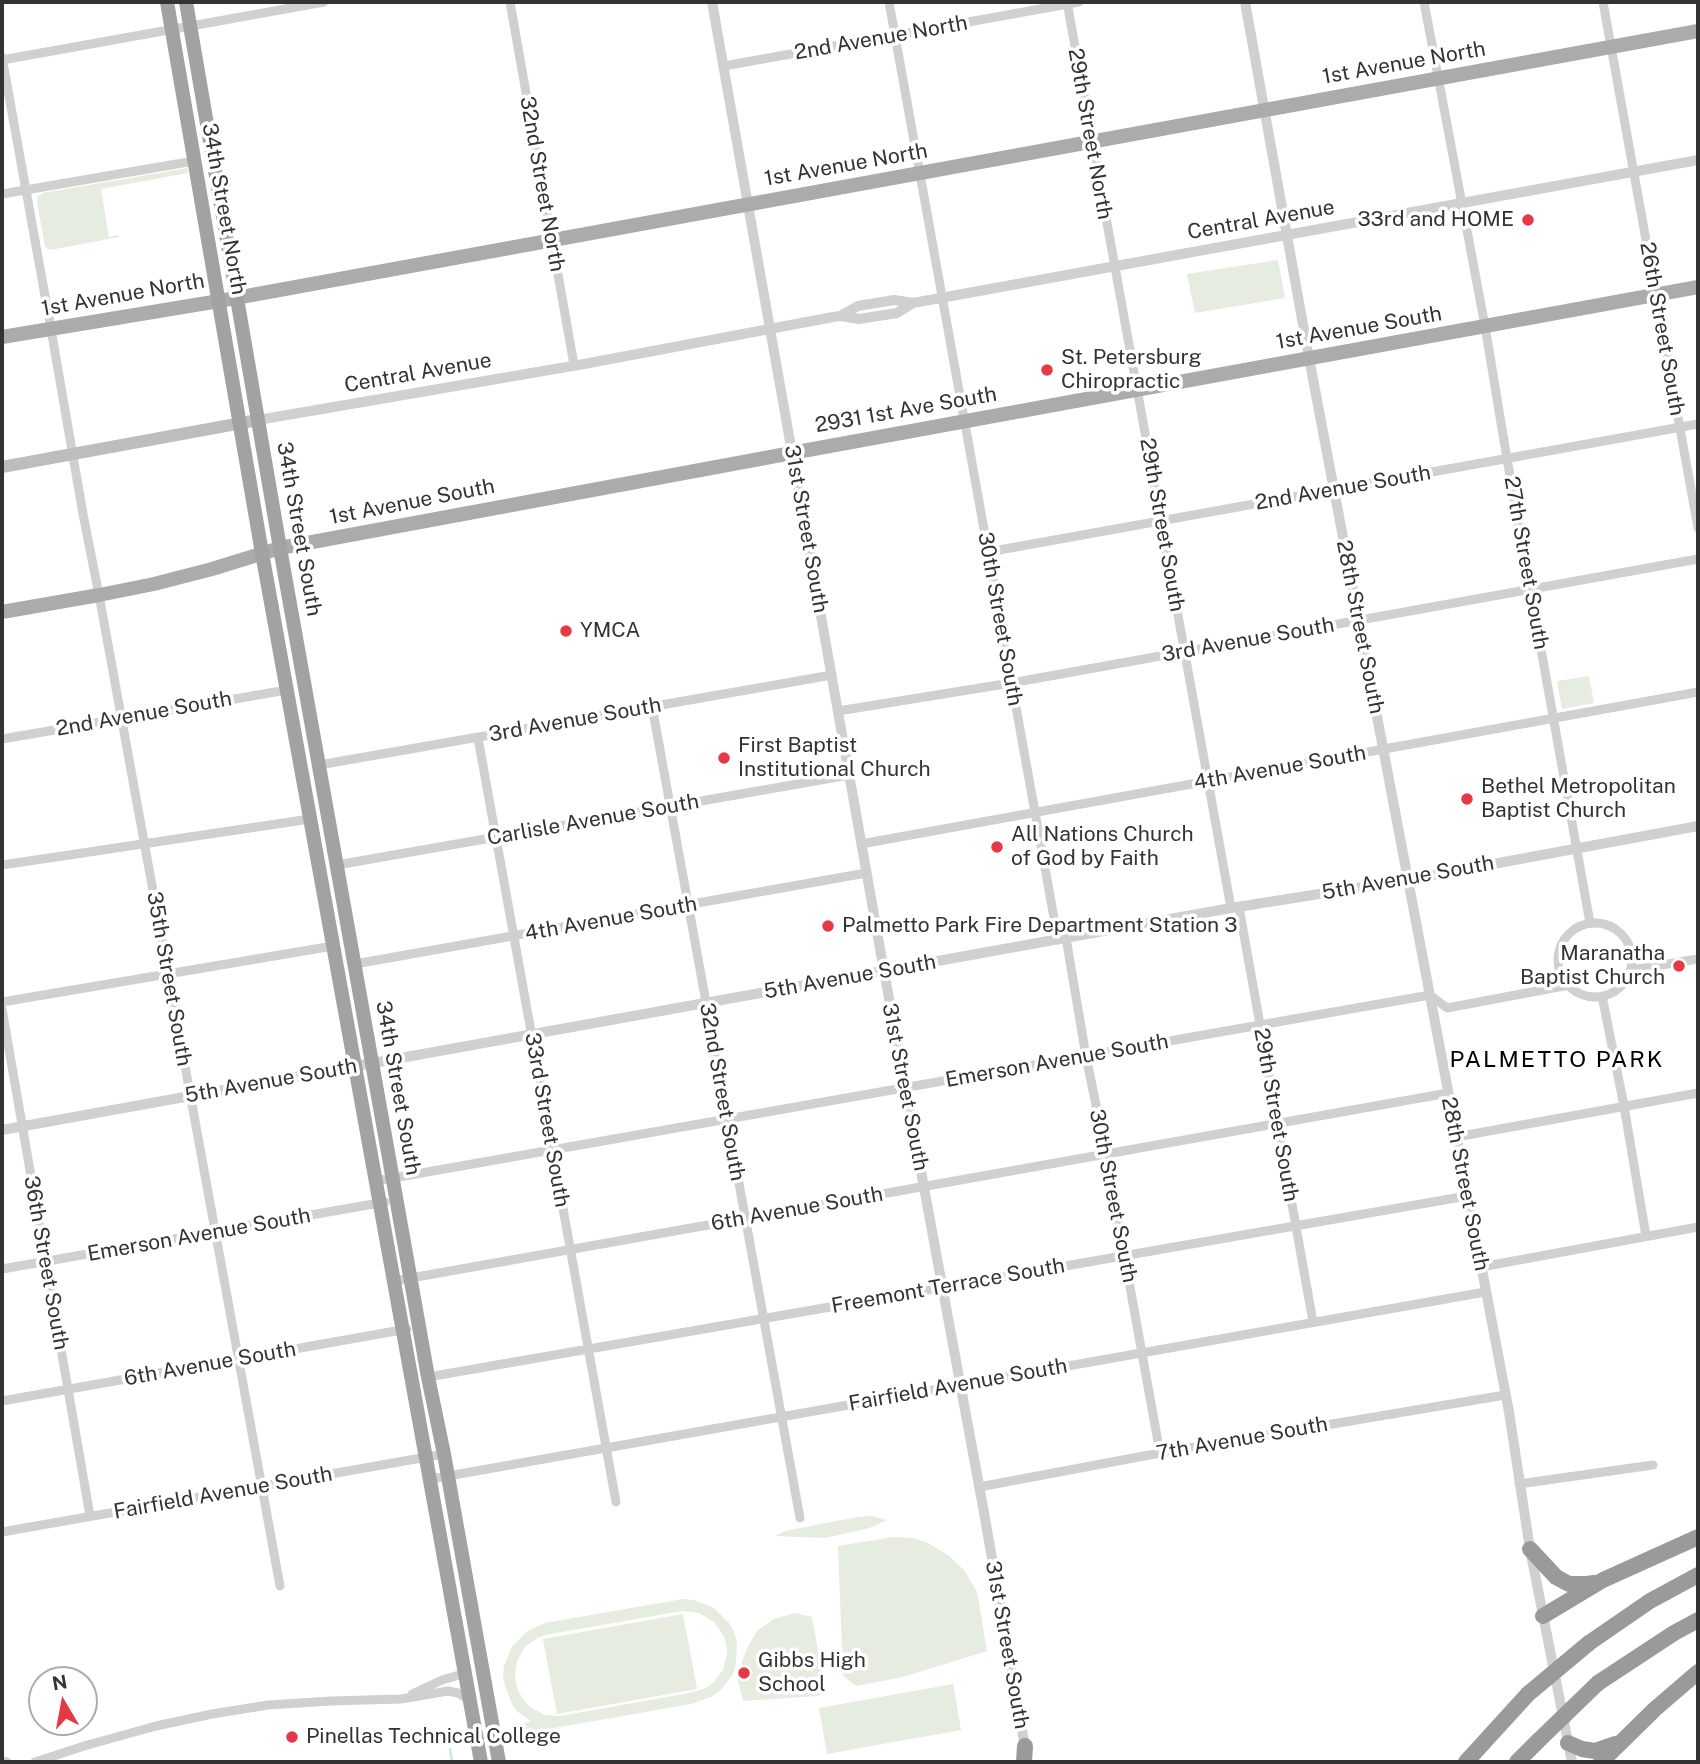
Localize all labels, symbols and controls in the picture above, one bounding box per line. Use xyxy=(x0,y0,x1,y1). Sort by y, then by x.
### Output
street label: 2nd Avenue North xyxy=(793,10,969,66)
street label: 1st Avenue North xyxy=(1320,36,1488,90)
street label: 29th Street North xyxy=(1063,47,1117,221)
street label: 32nd Street North xyxy=(514,94,570,274)
street label: 34th Street North xyxy=(196,121,252,297)
street label: 1st Avenue North xyxy=(762,138,930,192)
street label: Central Avenue xyxy=(1185,195,1337,245)
place label: 33rd and HOME xyxy=(1358,207,1514,233)
marker: 33rd and HOME xyxy=(1520,212,1536,228)
street label: 26th Street South xyxy=(1634,240,1690,418)
street label: 1st Avenue North xyxy=(39,268,207,322)
street label: 1st Avenue South xyxy=(1274,301,1444,355)
place label: St. Petersburg Chiropractic xyxy=(1061,345,1202,395)
street label: Central Avenue xyxy=(342,348,494,398)
marker: St. Petersburg Chiropractic xyxy=(1039,362,1055,378)
street label: 2931 1st Ave South xyxy=(813,382,999,438)
street label: 29th Street South xyxy=(1134,436,1190,614)
street label: 34th Street South xyxy=(271,440,327,618)
street label: 31st Street South xyxy=(779,443,833,615)
street label: 2nd Avenue South xyxy=(1253,460,1433,516)
street label: 1st Avenue South xyxy=(327,474,497,530)
street label: 27th Street South xyxy=(1498,474,1554,652)
street label: 30th Street South xyxy=(972,530,1028,708)
street label: 28th Street South xyxy=(1331,538,1389,716)
street label: 3rd Avenue South xyxy=(1160,612,1336,668)
place label: YMCA xyxy=(580,618,640,644)
marker: YMCA xyxy=(558,623,574,639)
street label: 2nd Avenue South xyxy=(54,686,234,742)
street label: 3rd Avenue South xyxy=(487,692,663,748)
place label: First Baptist Institutional Church xyxy=(738,733,931,783)
street label: 4th Avenue South xyxy=(1192,740,1368,796)
marker: First Baptist Institutional Church xyxy=(716,750,732,766)
place label: Bethel Metropolitan Baptist Church xyxy=(1481,774,1676,824)
street label: Carlisle Avenue South xyxy=(485,789,701,851)
marker: Bethel Metropolitan Baptist Church xyxy=(1459,791,1475,807)
place label: All Nations Church of God by Faith xyxy=(1011,822,1194,872)
marker: All Nations Church of God by Faith xyxy=(989,839,1005,855)
street label: 5th Avenue South xyxy=(1320,850,1496,906)
street label: 35th Street South xyxy=(141,890,197,1068)
street label: 4th Avenue South xyxy=(523,891,699,947)
place label: Palmetto Park Fire Department Station 3 xyxy=(842,913,1237,939)
marker: Palmetto Park Fire Department Station 3 xyxy=(820,918,836,934)
place label: Maranatha Baptist Church xyxy=(1520,941,1665,991)
street label: 5th Avenue South xyxy=(762,949,938,1005)
marker: Maranatha Baptist Church xyxy=(1671,958,1687,974)
street label: 34th Street South xyxy=(370,999,426,1177)
street label: 32nd Street South xyxy=(694,1001,750,1183)
street label: 31st Street South xyxy=(876,1001,934,1173)
street label: 29th Street South xyxy=(1248,1026,1304,1204)
street label: Emerson Avenue South xyxy=(943,1029,1171,1093)
street label: 33rd Street South xyxy=(519,1031,575,1209)
district label: PALMETTO PARK xyxy=(1451,1046,1663,1074)
street label: 5th Avenue South xyxy=(183,1053,359,1109)
street label: 28th Street South xyxy=(1436,1095,1494,1273)
street label: 30th Street South xyxy=(1084,1107,1142,1285)
street label: 36th Street South xyxy=(18,1174,74,1352)
street label: 6th Avenue South xyxy=(709,1181,885,1237)
street label: Emerson Avenue South xyxy=(85,1203,313,1267)
street label: Freemont Terrace South xyxy=(829,1253,1067,1319)
street label: 6th Avenue South xyxy=(122,1336,298,1392)
street label: Fairfield Avenue South xyxy=(847,1353,1069,1417)
street label: 7th Avenue South xyxy=(1154,1412,1330,1466)
street label: Fairfield Avenue South xyxy=(112,1461,334,1525)
street label: 31st Street South xyxy=(980,1559,1034,1731)
place label: Gibbs High School xyxy=(758,1648,866,1698)
marker: Gibbs High School xyxy=(736,1665,752,1681)
north arrow xyxy=(28,1666,98,1736)
text: N xyxy=(50,1670,69,1694)
place label: Pinellas Technical College xyxy=(306,1724,561,1750)
marker: Pinellas Technical College xyxy=(284,1729,300,1745)

